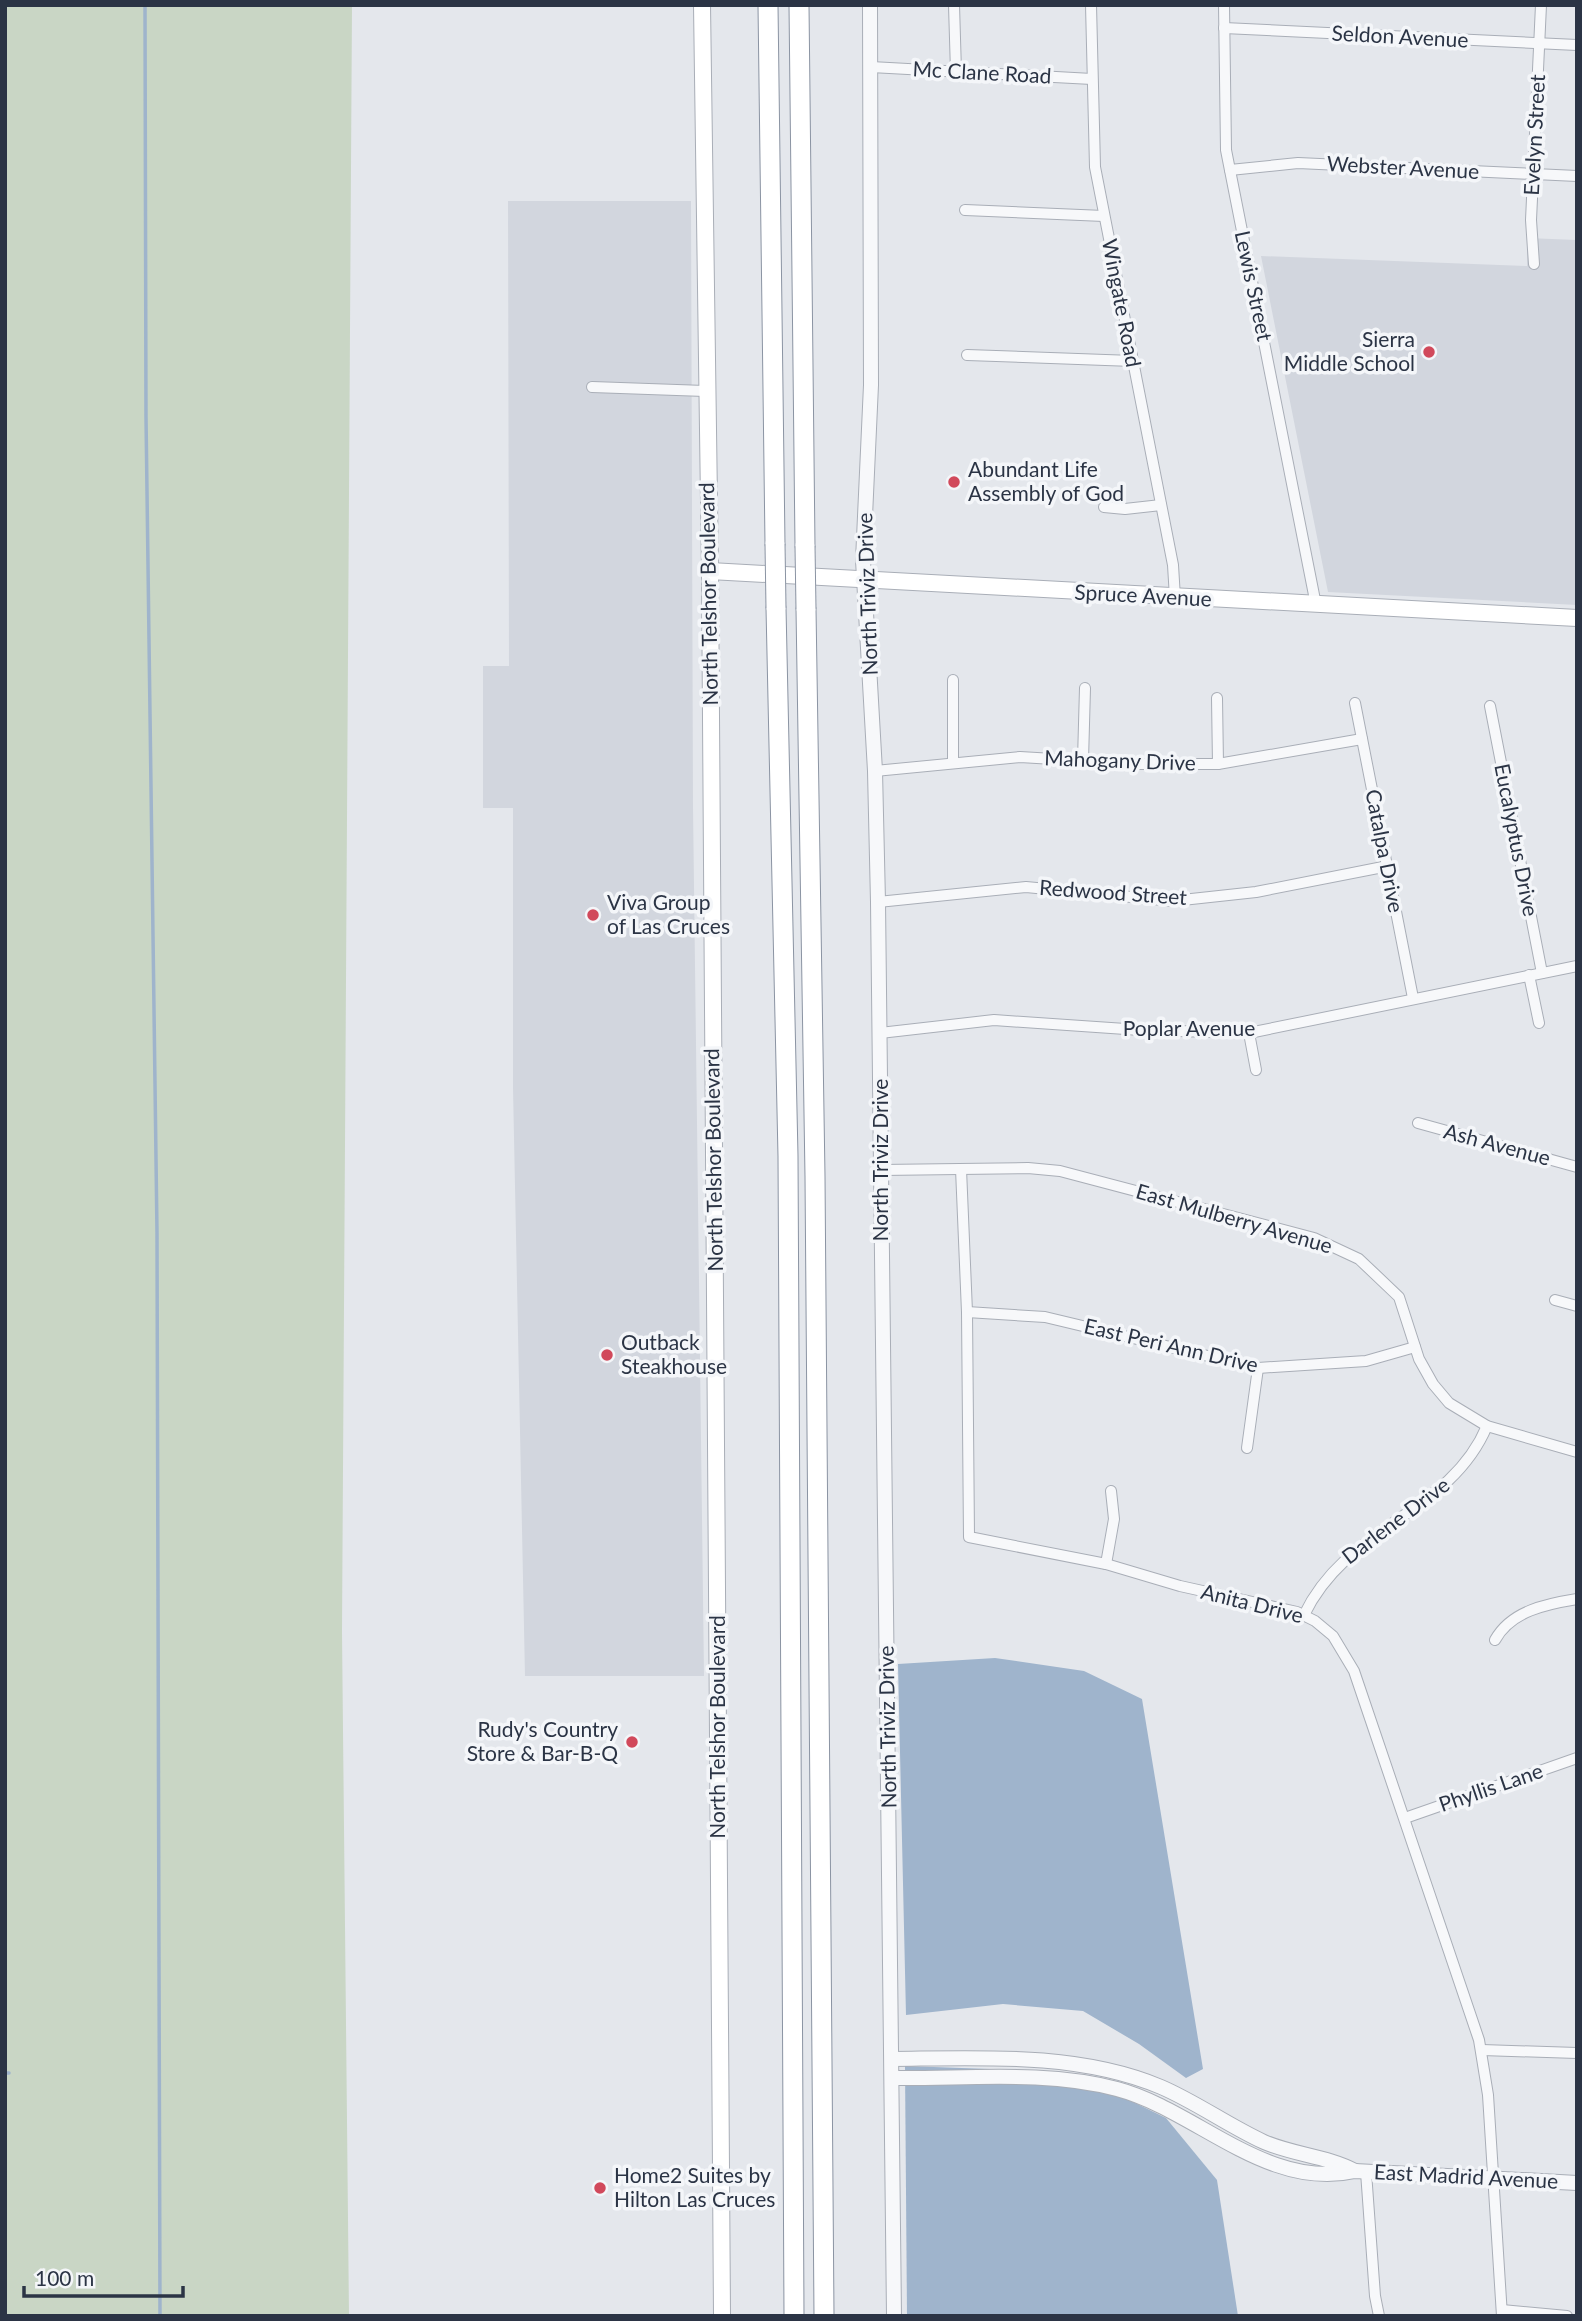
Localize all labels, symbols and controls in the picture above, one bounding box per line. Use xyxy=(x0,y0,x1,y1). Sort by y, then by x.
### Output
street label: Seldon Avenue xyxy=(1331,19,1469,52)
street label: Mc Clane Road xyxy=(912,55,1052,88)
street label: Evelyn Street xyxy=(1518,73,1549,196)
street label: Webster Avenue xyxy=(1326,150,1480,183)
street label: Lewis Street xyxy=(1231,228,1278,344)
street label: Wingate Road xyxy=(1098,236,1147,369)
place label: Sierra Middle School xyxy=(1284,326,1415,375)
marker: Sierra Middle School xyxy=(1421,344,1437,360)
place label: Abundant Life Assembly of God xyxy=(968,456,1124,505)
marker: Abundant Life Assembly of God xyxy=(946,474,962,490)
street label: North Telshor Boulevard xyxy=(693,482,722,706)
street label: North Triviz Drive xyxy=(851,512,882,676)
street label: Spruce Avenue xyxy=(1074,578,1212,611)
street label: Mahogany Drive xyxy=(1044,744,1196,775)
street label: Eucalyptus Drive xyxy=(1490,761,1545,918)
street label: Catalpa Drive xyxy=(1361,787,1410,914)
street label: Redwood Street xyxy=(1038,874,1188,909)
place label: Viva Group of Las Cruces xyxy=(607,889,730,938)
marker: Viva Group of Las Cruces xyxy=(585,907,601,923)
street label: Poplar Avenue xyxy=(1123,1015,1255,1040)
street label: North Telshor Boulevard xyxy=(698,1048,727,1272)
street label: North Triviz Drive xyxy=(867,1079,892,1241)
street label: Ash Avenue xyxy=(1441,1117,1553,1170)
street label: East Mulberry Avenue xyxy=(1133,1178,1335,1258)
street label: East Peri Ann Drive xyxy=(1082,1312,1261,1377)
place label: Outback Steakhouse xyxy=(621,1329,727,1378)
marker: Outback Steakhouse xyxy=(599,1347,615,1363)
street label: Darlene Drive xyxy=(1336,1471,1454,1568)
street label: Anita Drive xyxy=(1199,1578,1306,1627)
street label: North Telshor Boulevard xyxy=(704,1615,729,1839)
street label: North Triviz Drive xyxy=(873,1645,900,1809)
place label: Rudy's Country Store & Bar-B-Q xyxy=(467,1716,618,1765)
marker: Rudy's Country Store & Bar-B-Q xyxy=(624,1734,640,1750)
street label: Phyllis Lane xyxy=(1435,1757,1546,1816)
street label: East Madrid Avenue xyxy=(1373,2158,1559,2193)
place label: Home2 Suites by Hilton Las Cruces xyxy=(614,2162,775,2211)
marker: Home2 Suites by Hilton Las Cruces xyxy=(592,2180,608,2196)
scale bar xyxy=(24,2254,184,2298)
text: 100 m xyxy=(35,2265,94,2290)

